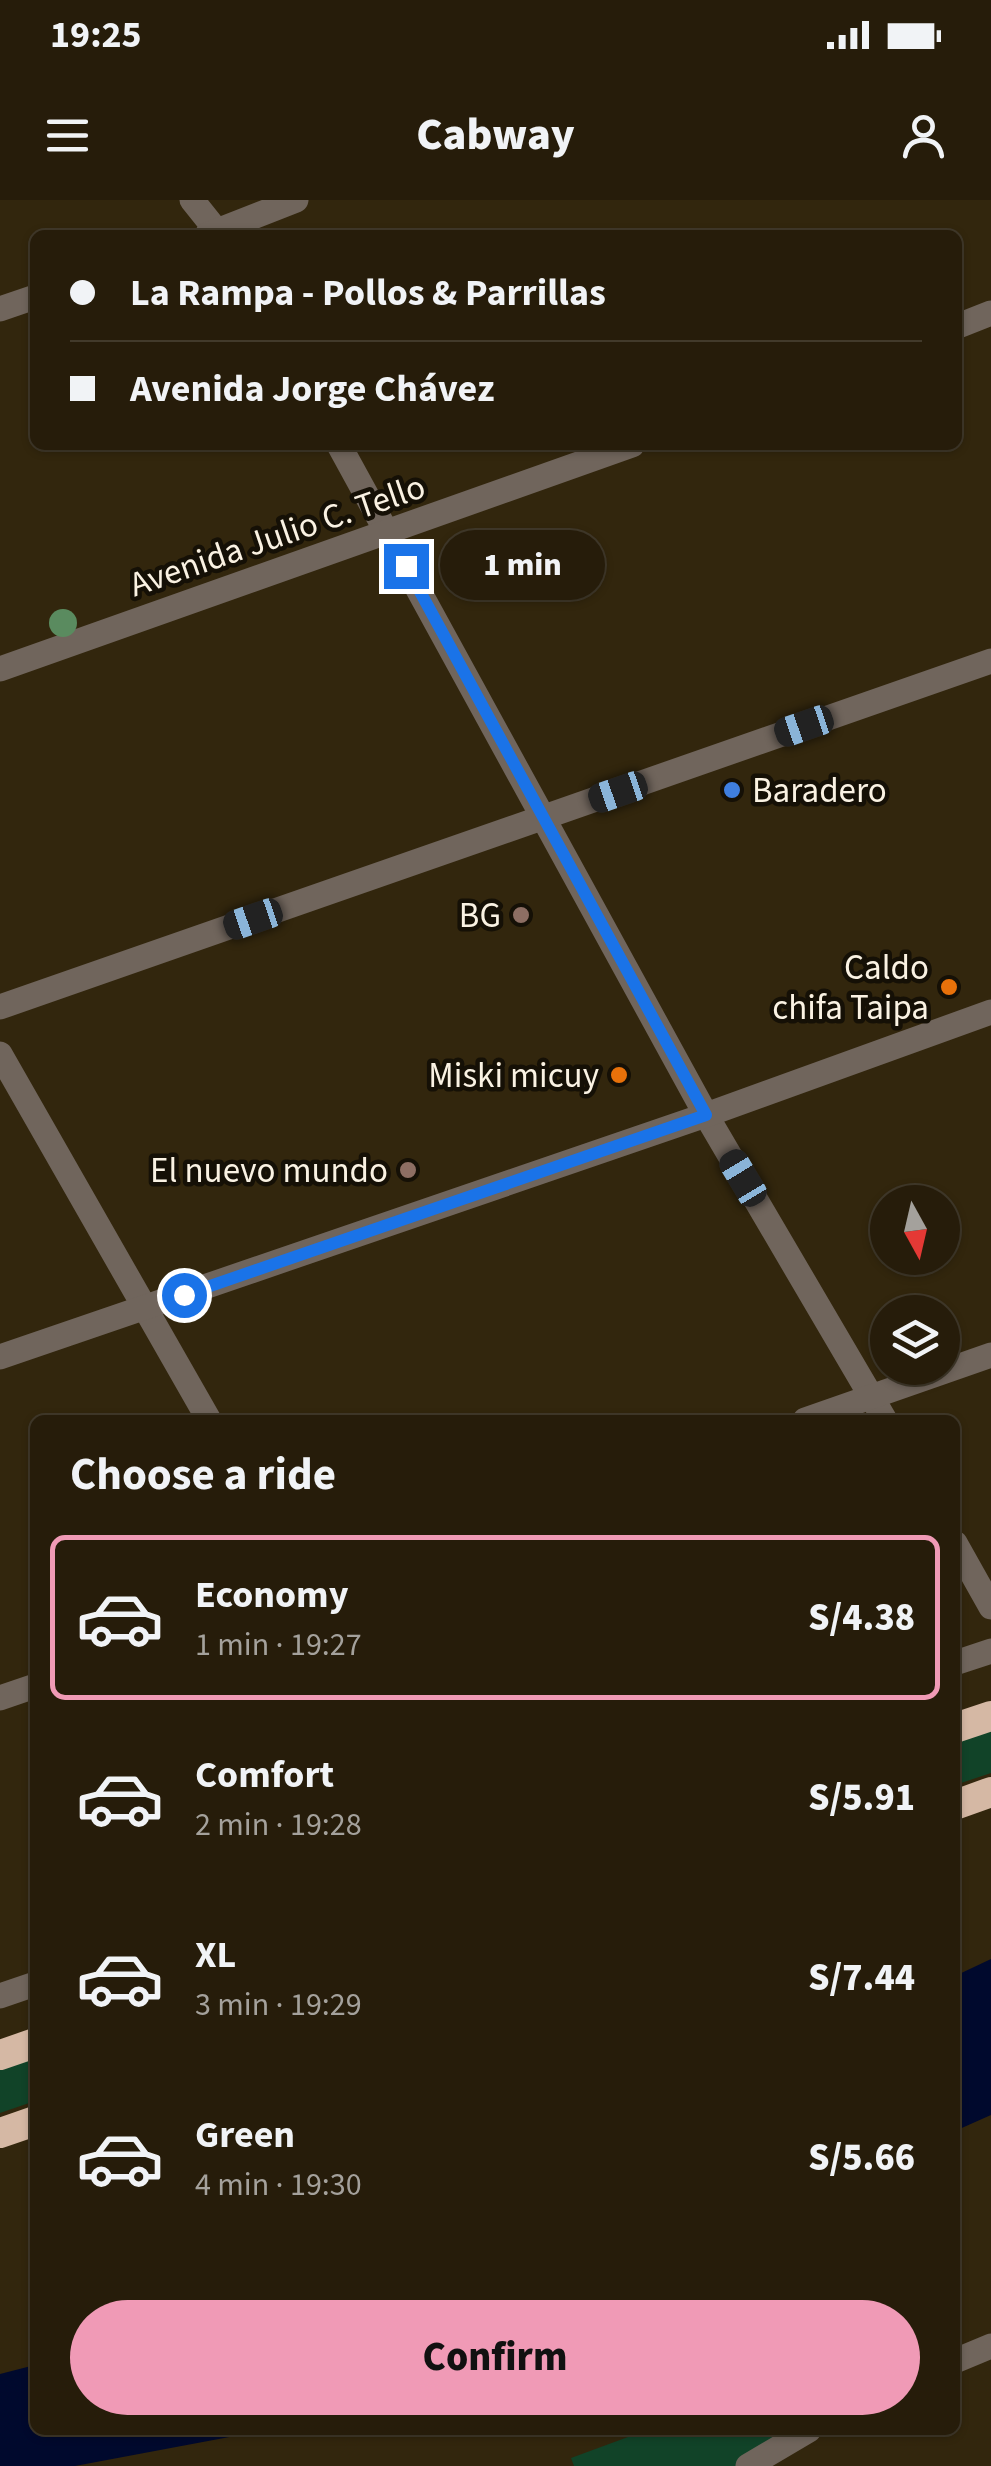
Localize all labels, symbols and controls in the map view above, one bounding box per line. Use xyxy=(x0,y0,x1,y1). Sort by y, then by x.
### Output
text: 19:25 xyxy=(50,8,142,62)
text: Cabway xyxy=(416,103,575,167)
icon: menu xyxy=(40,108,95,163)
icon: person xyxy=(896,108,951,163)
text: La Rampa - Pollos & Parrillas xyxy=(130,266,606,320)
text: Avenida Jorge Chávez xyxy=(130,362,494,416)
street label: Avenida Julio C. Tello xyxy=(123,462,432,610)
callout: 1 min xyxy=(441,531,606,601)
text: 1 min xyxy=(483,542,562,588)
route end xyxy=(384,544,429,589)
car xyxy=(771,702,837,750)
place label: Baradero xyxy=(752,766,887,816)
car xyxy=(585,768,651,816)
marker: Baradero xyxy=(721,779,743,801)
place label: BG xyxy=(459,891,501,941)
car xyxy=(220,895,286,943)
marker: BG xyxy=(510,904,532,926)
place label: Caldo chifa Taipa xyxy=(772,943,929,1033)
marker: Caldo chifa Taipa xyxy=(938,976,960,998)
place label: Miski micuy xyxy=(428,1051,599,1101)
marker: Miski micuy xyxy=(608,1064,630,1086)
car xyxy=(715,1145,771,1211)
place label: El nuevo mundo xyxy=(150,1146,388,1196)
marker: El nuevo mundo xyxy=(397,1159,419,1181)
north arrow xyxy=(870,1185,960,1275)
map controls xyxy=(870,1185,960,1385)
route start xyxy=(162,1273,207,1318)
button: layers xyxy=(870,1295,960,1385)
text: Choose a ride xyxy=(70,1443,336,1507)
text: Economy xyxy=(195,1568,348,1622)
icon: car xyxy=(75,1573,165,1663)
text: S/4.38 xyxy=(808,1591,915,1645)
text: 1 min · 19:27 xyxy=(195,1622,362,1668)
text: Comfort xyxy=(195,1748,334,1802)
icon: car xyxy=(75,1753,165,1843)
text: S/5.91 xyxy=(808,1771,915,1825)
text: 2 min · 19:28 xyxy=(195,1802,362,1848)
text: XL xyxy=(195,1928,236,1982)
icon: car xyxy=(75,1933,165,2023)
text: S/7.44 xyxy=(808,1951,915,2005)
text: 3 min · 19:29 xyxy=(195,1982,362,2028)
text: Green xyxy=(195,2108,295,2162)
icon: car xyxy=(75,2113,165,2203)
text: S/5.66 xyxy=(808,2131,915,2185)
text: 4 min · 19:30 xyxy=(195,2162,362,2208)
button: Confirm xyxy=(70,2300,920,2415)

